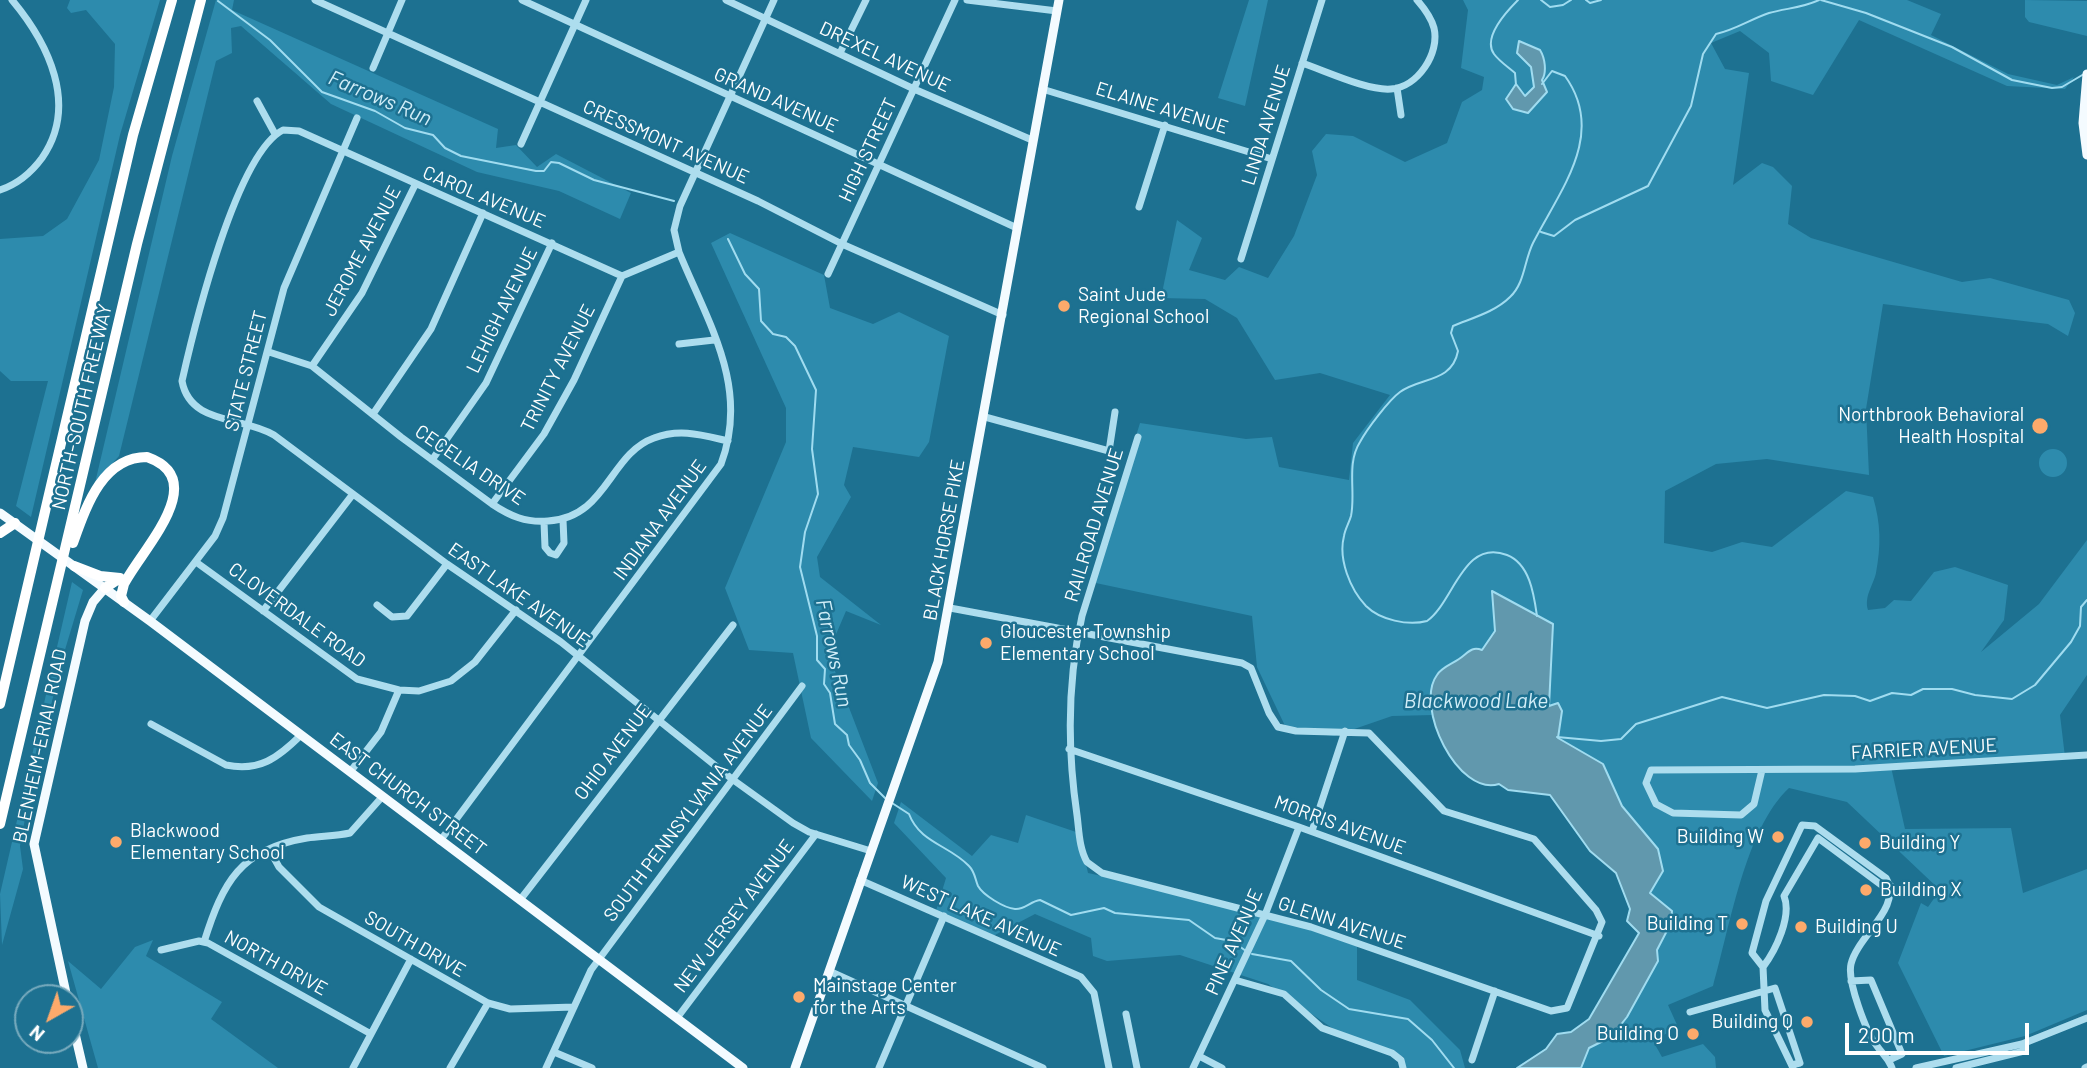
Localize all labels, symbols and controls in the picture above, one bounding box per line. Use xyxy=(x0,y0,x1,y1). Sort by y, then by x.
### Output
street label: DREXEL AVENUE xyxy=(816,17,954,97)
street label: GRAND AVENUE xyxy=(710,62,842,138)
street label: LINDA AVENUE xyxy=(1237,62,1295,188)
water label: Farrows Run xyxy=(324,65,436,131)
street label: ELAINE AVENUE xyxy=(1093,77,1231,139)
street label: HIGH STREET xyxy=(834,94,902,206)
street label: CRESSMONT AVENUE xyxy=(579,95,753,189)
street label: CAROL AVENUE xyxy=(419,161,549,233)
street label: JEROME AVENUE xyxy=(318,182,406,320)
street label: LEHIGH AVENUE xyxy=(462,243,542,377)
place label: Saint Jude Regional School xyxy=(1078,284,1209,328)
marker: Saint Jude Regional School xyxy=(1056,298,1072,314)
street label: TRINITY AVENUE xyxy=(516,300,600,436)
street label: NORTH-SOUTH FREEWAY xyxy=(47,302,117,512)
street label: STATE STREET xyxy=(220,308,272,434)
place label: Northbrook Behavioral Health Hospital xyxy=(1838,404,2024,448)
marker: Northbrook Behavioral Health Hospital xyxy=(2030,416,2050,436)
street label: CECELIA DRIVE xyxy=(411,420,529,510)
street label: RAILROAD AVENUE xyxy=(1060,445,1128,605)
street label: INDIANA AVENUE xyxy=(609,455,711,585)
street label: BLACK HORSE PIKE xyxy=(919,458,969,622)
street label: EAST LAKE AVENUE xyxy=(444,538,594,652)
street label: CLOVERDALE ROAD xyxy=(224,558,370,672)
water label: Farrows Run xyxy=(810,597,858,709)
place label: Gloucester Township Elementary School xyxy=(1000,621,1171,665)
marker: Gloucester Township Elementary School xyxy=(978,635,994,651)
street label: BLENHEIM-ERIAL ROAD xyxy=(8,647,72,845)
water label: Blackwood Lake xyxy=(1404,688,1548,714)
street label: OHIO AVENUE xyxy=(569,699,657,805)
street label: SOUTH PENNSYLVANIA AVENUE xyxy=(599,700,777,926)
street label: EAST CHURCH STREET xyxy=(325,728,491,860)
street label: FARRIER AVENUE xyxy=(1850,734,1998,764)
street label: MORRIS AVENUE xyxy=(1271,791,1409,859)
place label: Blackwood Elementary School xyxy=(130,820,285,864)
place label: Building W xyxy=(1677,826,1764,848)
marker: Building W xyxy=(1770,829,1786,845)
place label: Building Y xyxy=(1879,832,1960,854)
marker: Blackwood Elementary School xyxy=(108,834,124,850)
street label: NEW JERSEY AVENUE xyxy=(669,835,799,997)
marker: Building Y xyxy=(1857,835,1873,851)
street label: WEST LAKE AVENUE xyxy=(897,870,1065,962)
place label: Building X xyxy=(1880,879,1962,901)
marker: Building X xyxy=(1858,882,1874,898)
street label: PINE AVENUE xyxy=(1200,885,1268,999)
street label: GLENN AVENUE xyxy=(1275,892,1409,954)
street label: SOUTH DRIVE xyxy=(360,906,470,982)
place label: Building T xyxy=(1647,913,1728,935)
marker: Building T xyxy=(1734,916,1750,932)
place label: Building U xyxy=(1815,916,1898,938)
marker: Building U xyxy=(1793,919,1809,935)
street label: NORTH DRIVE xyxy=(221,925,331,1001)
place label: Mainstage Center for the Arts xyxy=(813,975,957,1019)
north arrow xyxy=(14,984,84,1054)
marker: Mainstage Center for the Arts xyxy=(791,989,807,1005)
scale bar xyxy=(1849,1009,2033,1052)
place label: Building Q xyxy=(1712,1011,1793,1033)
marker: Building Q xyxy=(1799,1014,1815,1030)
text: N xyxy=(24,1021,49,1047)
text: 200 m xyxy=(1858,1022,1915,1047)
place label: Building O xyxy=(1597,1023,1679,1045)
marker: Building O xyxy=(1685,1026,1701,1042)

